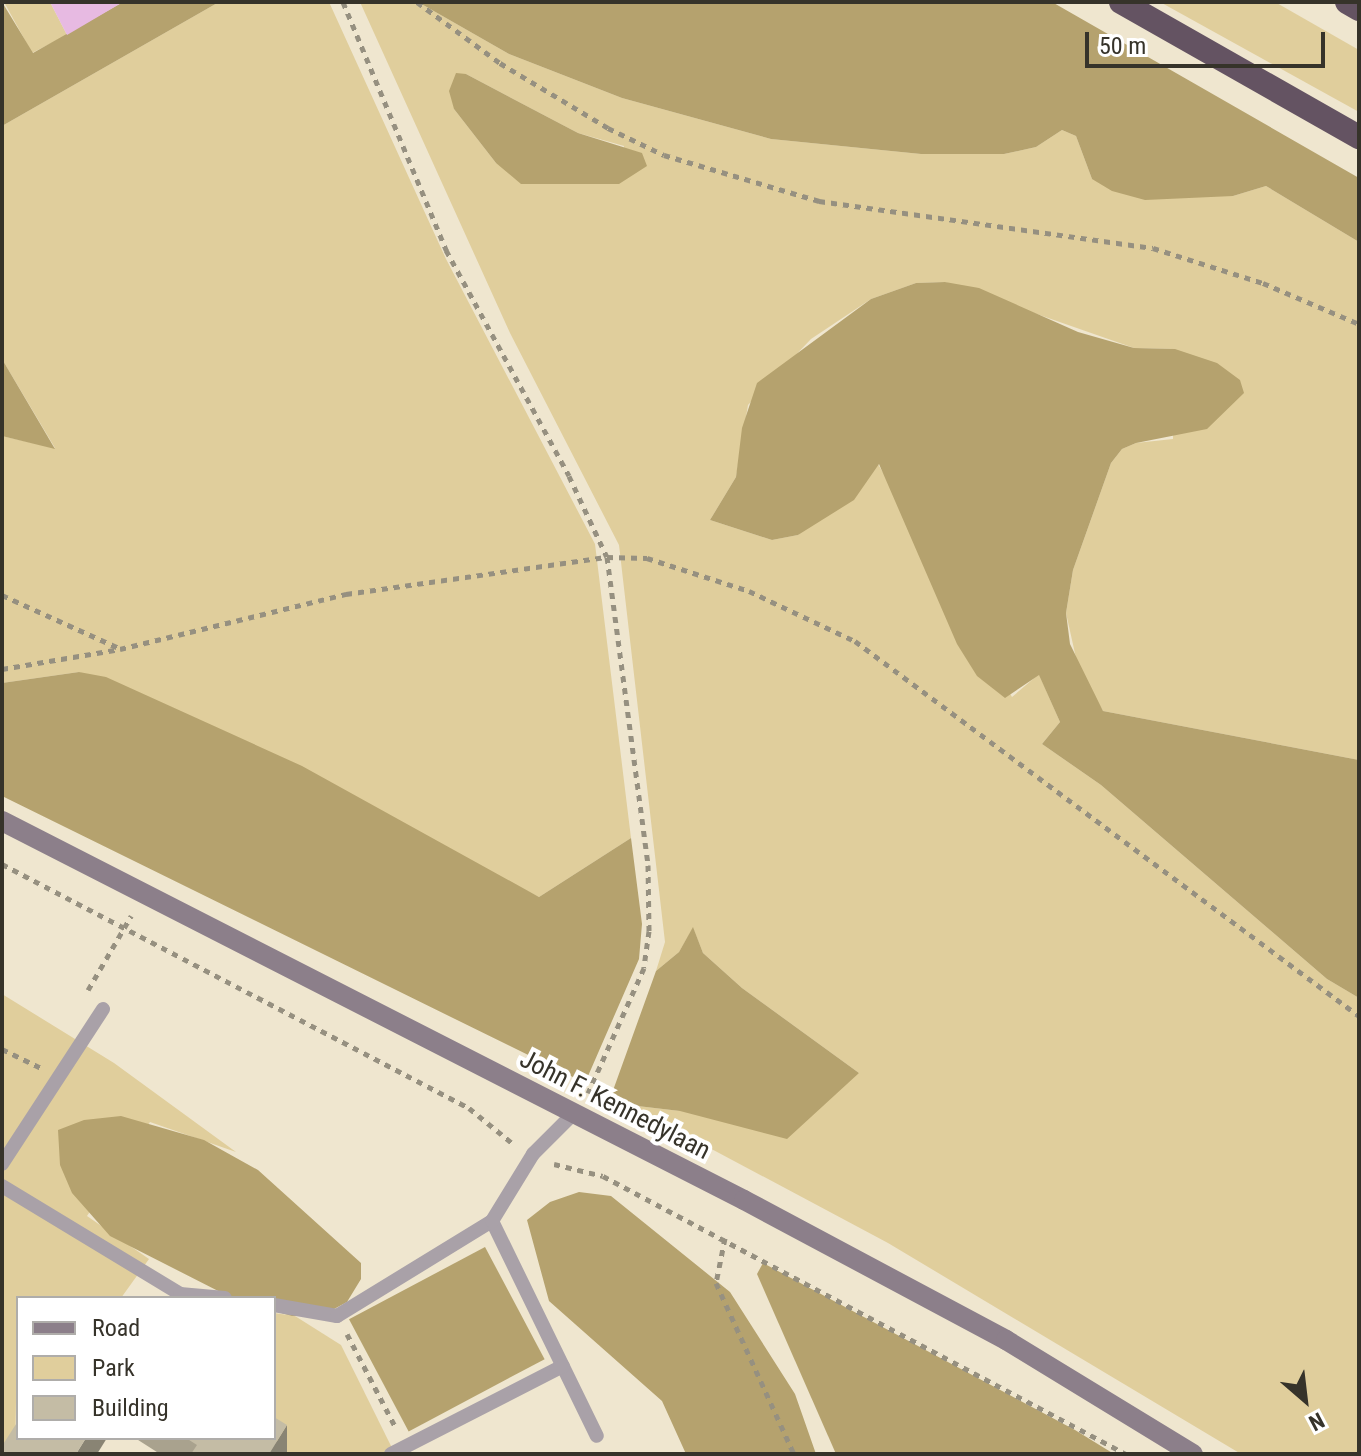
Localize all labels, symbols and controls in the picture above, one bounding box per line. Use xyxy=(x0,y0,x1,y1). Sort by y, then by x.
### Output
scale bar xyxy=(1089,16,1329,66)
text: 50 m xyxy=(1099,32,1146,60)
street label: John F. Kennedylaan xyxy=(514,1043,716,1167)
legend xyxy=(16,1296,276,1440)
text: Road xyxy=(92,1314,140,1342)
text: Park xyxy=(92,1354,135,1382)
north arrow xyxy=(1265,1360,1345,1440)
text: Building xyxy=(92,1394,169,1422)
text: N xyxy=(1305,1407,1328,1436)

